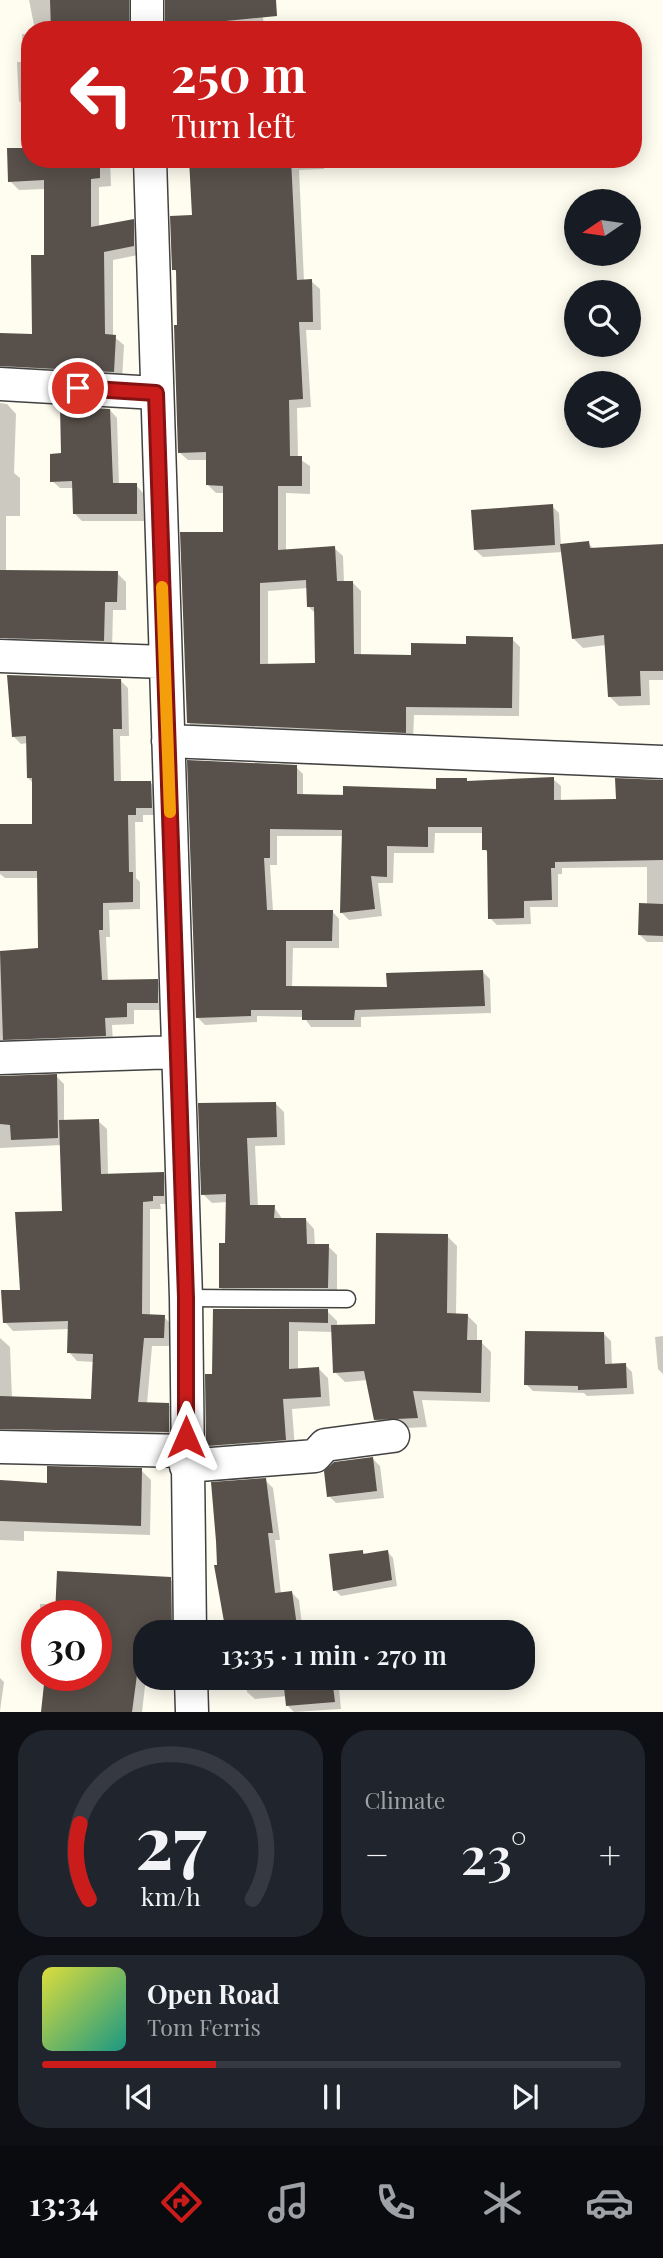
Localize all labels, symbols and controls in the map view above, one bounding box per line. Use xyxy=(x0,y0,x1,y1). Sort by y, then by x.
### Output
text: 250 m xyxy=(171,40,307,105)
icon: left xyxy=(56,49,147,140)
text: Turn left xyxy=(171,103,295,146)
north arrow xyxy=(564,189,640,266)
map controls xyxy=(564,189,641,448)
button: search xyxy=(564,280,641,357)
pin xyxy=(48,358,108,418)
icon: arrive xyxy=(59,369,97,407)
button: layers xyxy=(564,371,641,448)
position arrow xyxy=(149,1400,223,1474)
speed limit sign: 30 xyxy=(21,1600,112,1691)
text: 13:35 · 1 min · 270 m xyxy=(221,1637,447,1672)
text: Climate xyxy=(365,1784,445,1815)
text: 27 xyxy=(135,1791,207,1888)
text: 23° xyxy=(461,1819,527,1888)
text: − xyxy=(365,1828,389,1879)
text: + xyxy=(599,1828,621,1879)
text: km/h xyxy=(140,1879,201,1912)
text: Open Road xyxy=(147,1976,280,2011)
text: Tom Ferris xyxy=(147,2011,261,2042)
icon: previous xyxy=(120,2078,158,2116)
icon: pause xyxy=(313,2078,351,2116)
icon: next xyxy=(506,2078,544,2116)
icon: directions xyxy=(157,2178,206,2227)
icon: music xyxy=(264,2178,313,2227)
icon: phone xyxy=(371,2178,420,2227)
icon: climate xyxy=(478,2178,527,2227)
icon: car xyxy=(585,2178,634,2227)
text: 13:34 xyxy=(29,2181,98,2224)

